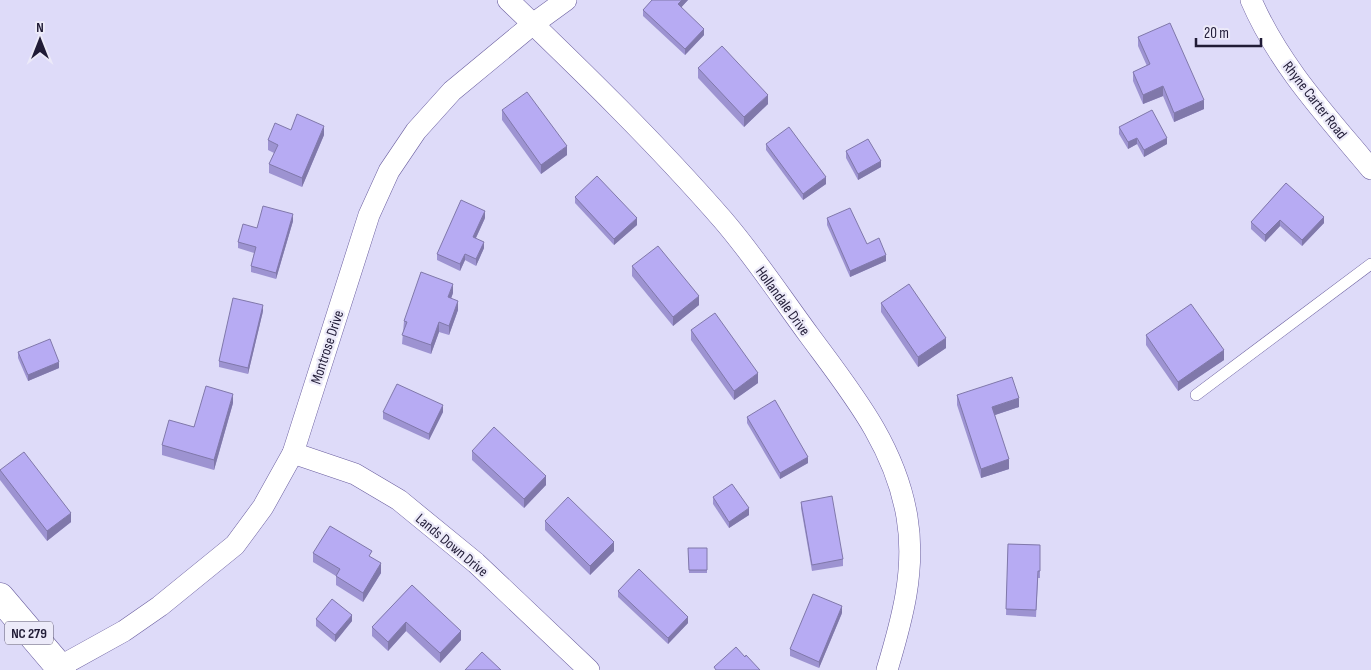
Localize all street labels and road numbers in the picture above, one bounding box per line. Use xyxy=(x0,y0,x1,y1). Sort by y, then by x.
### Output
street label: Rhyne Carter Road xyxy=(1278,58,1351,143)
street label: Hollandale Drive xyxy=(751,263,814,340)
street label: Montrose Drive xyxy=(307,308,348,386)
street label: Lands Down Drive xyxy=(412,510,492,581)
road number: NC 279 xyxy=(5,622,53,644)

